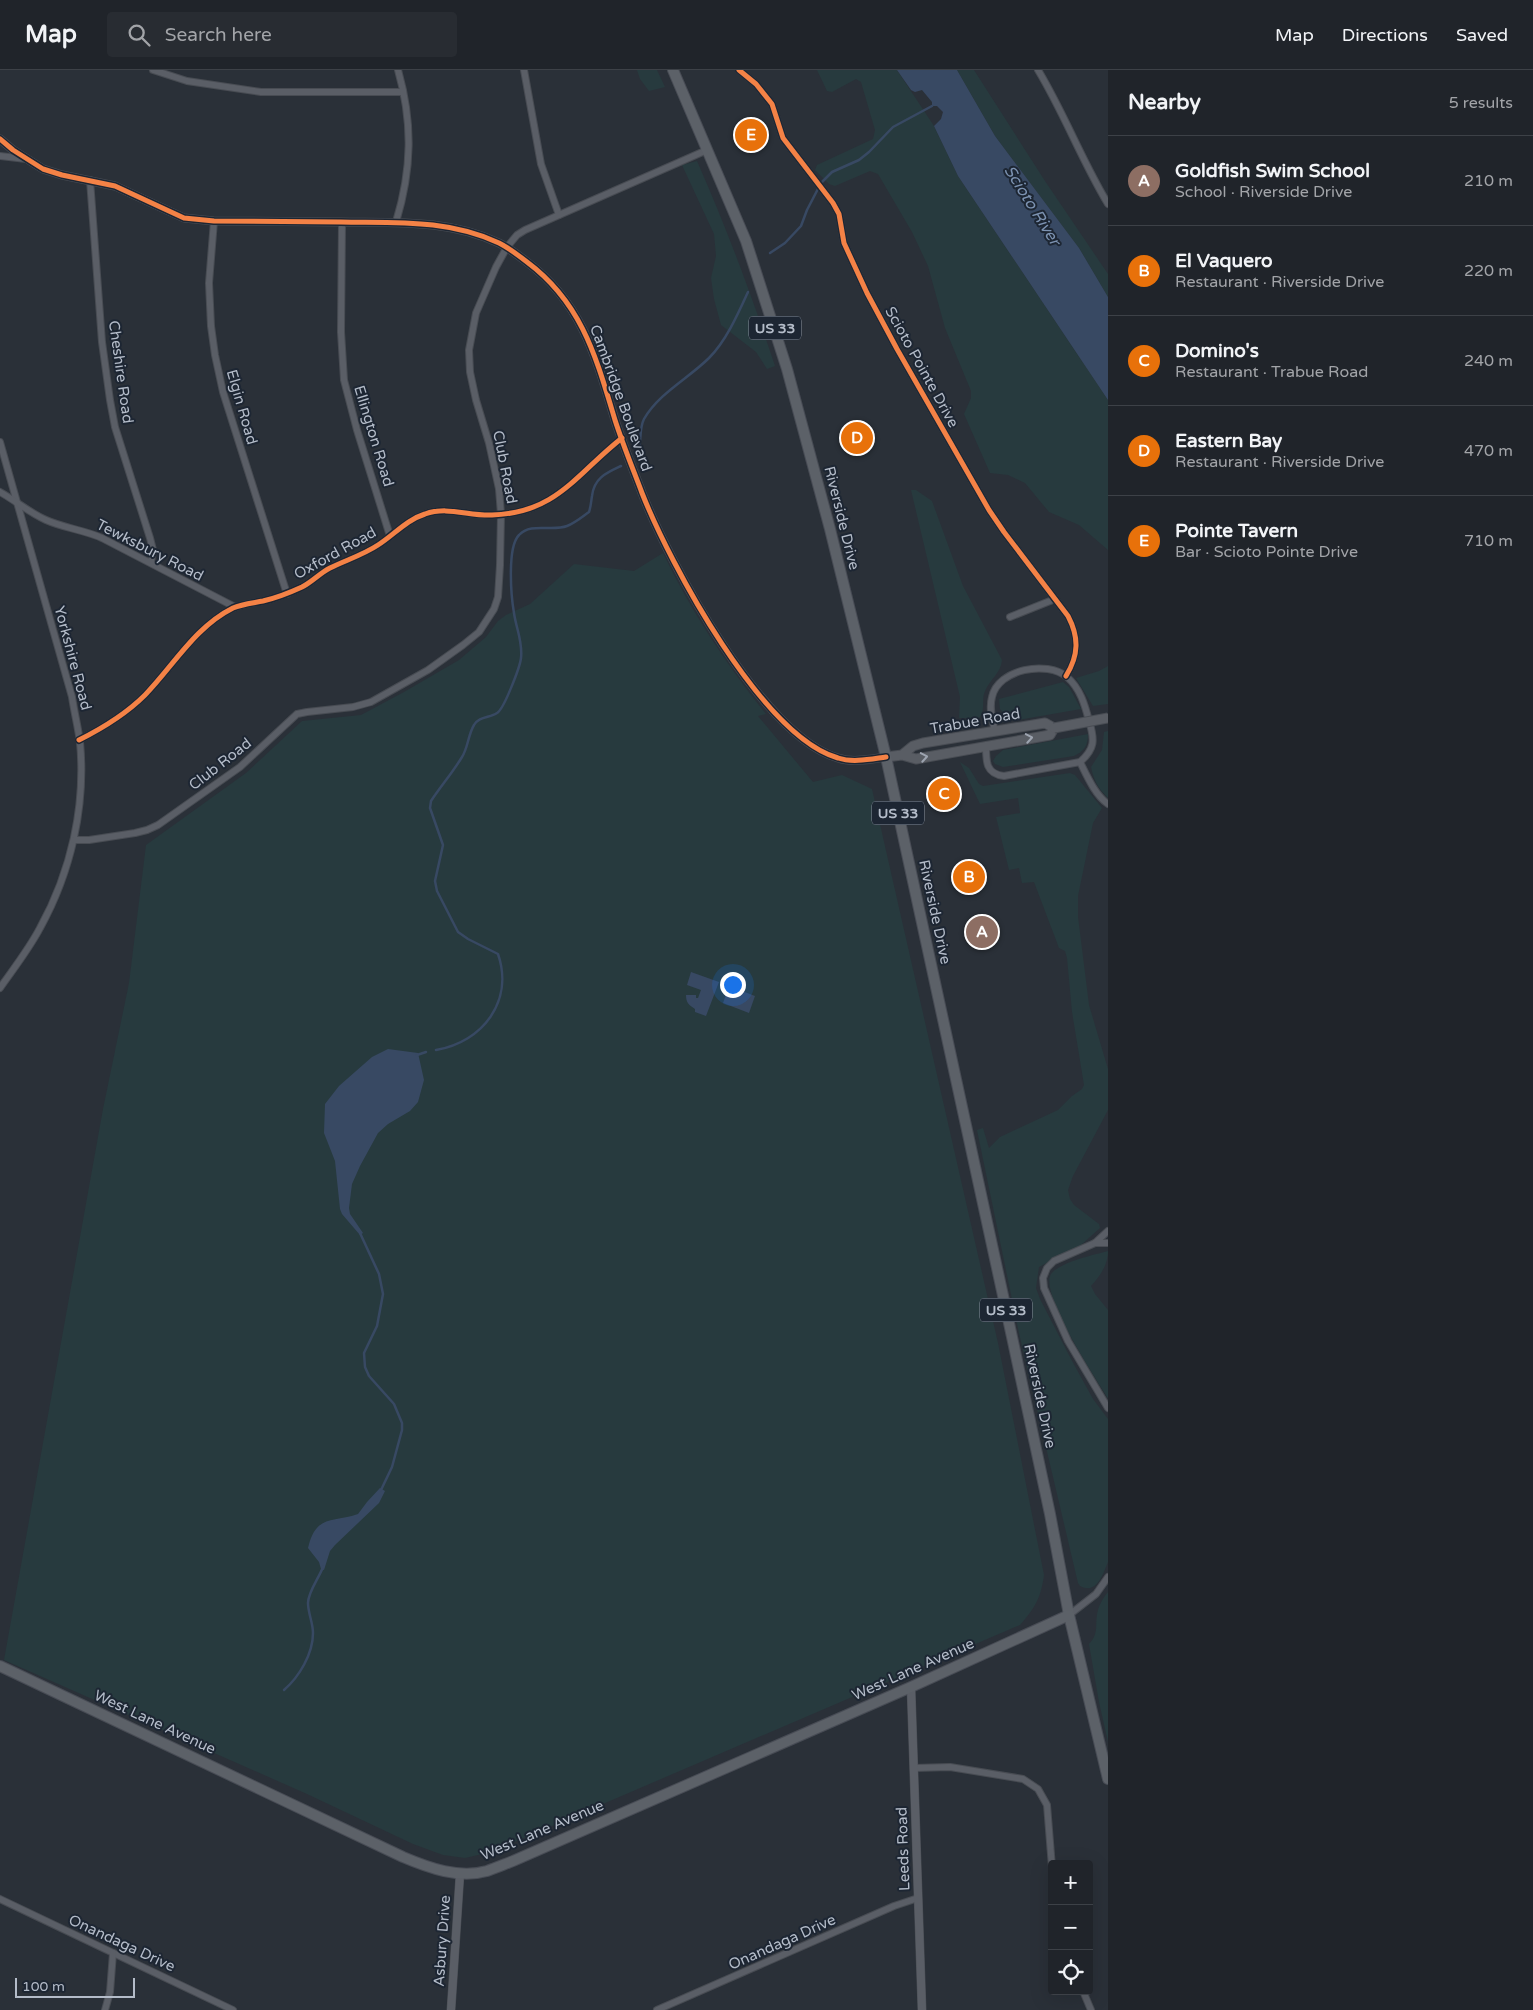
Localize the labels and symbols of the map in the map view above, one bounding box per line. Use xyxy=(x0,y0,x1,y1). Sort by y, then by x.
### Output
pin: E xyxy=(735,116,767,154)
water label: Scioto River xyxy=(1000,162,1066,251)
street label: Scioto Pointe Drive xyxy=(881,303,963,431)
road number: US 33 xyxy=(749,317,801,340)
street label: Cheshire Road xyxy=(105,319,137,425)
street label: Cambridge Boulevard xyxy=(586,322,656,474)
street label: Elgin Road xyxy=(223,367,261,447)
street label: Ellington Road xyxy=(350,383,398,489)
pin: D xyxy=(841,419,873,457)
street label: Club Road xyxy=(489,429,521,505)
street label: Riverside Drive xyxy=(820,464,864,572)
street label: Tewksbury Road xyxy=(93,515,207,585)
street label: Oxford Road xyxy=(291,523,379,583)
street label: Yorkshire Road xyxy=(50,604,96,712)
street label: Trabue Road xyxy=(929,704,1021,738)
street label: Club Road xyxy=(185,734,255,794)
one-way arrow xyxy=(1025,734,1034,744)
one-way arrow xyxy=(919,752,928,762)
pin: C xyxy=(928,775,960,813)
road number: US 33 xyxy=(872,801,924,824)
street label: Riverside Drive xyxy=(915,858,955,966)
pin: B xyxy=(953,858,985,896)
pin: A xyxy=(966,913,998,951)
your location xyxy=(720,972,746,998)
road number: US 33 xyxy=(980,1298,1032,1322)
street label: Riverside Drive xyxy=(1020,1342,1060,1450)
street label: West Lane Avenue xyxy=(849,1634,977,1704)
street label: West Lane Avenue xyxy=(91,1686,219,1758)
street label: West Lane Avenue xyxy=(478,1796,606,1864)
street label: Leeds Road xyxy=(893,1807,913,1891)
street label: Asbury Drive xyxy=(430,1895,454,1987)
street label: Onandaga Drive xyxy=(66,1910,178,1976)
street label: Onandaga Drive xyxy=(726,1910,838,1974)
scale bar xyxy=(15,1975,135,1998)

